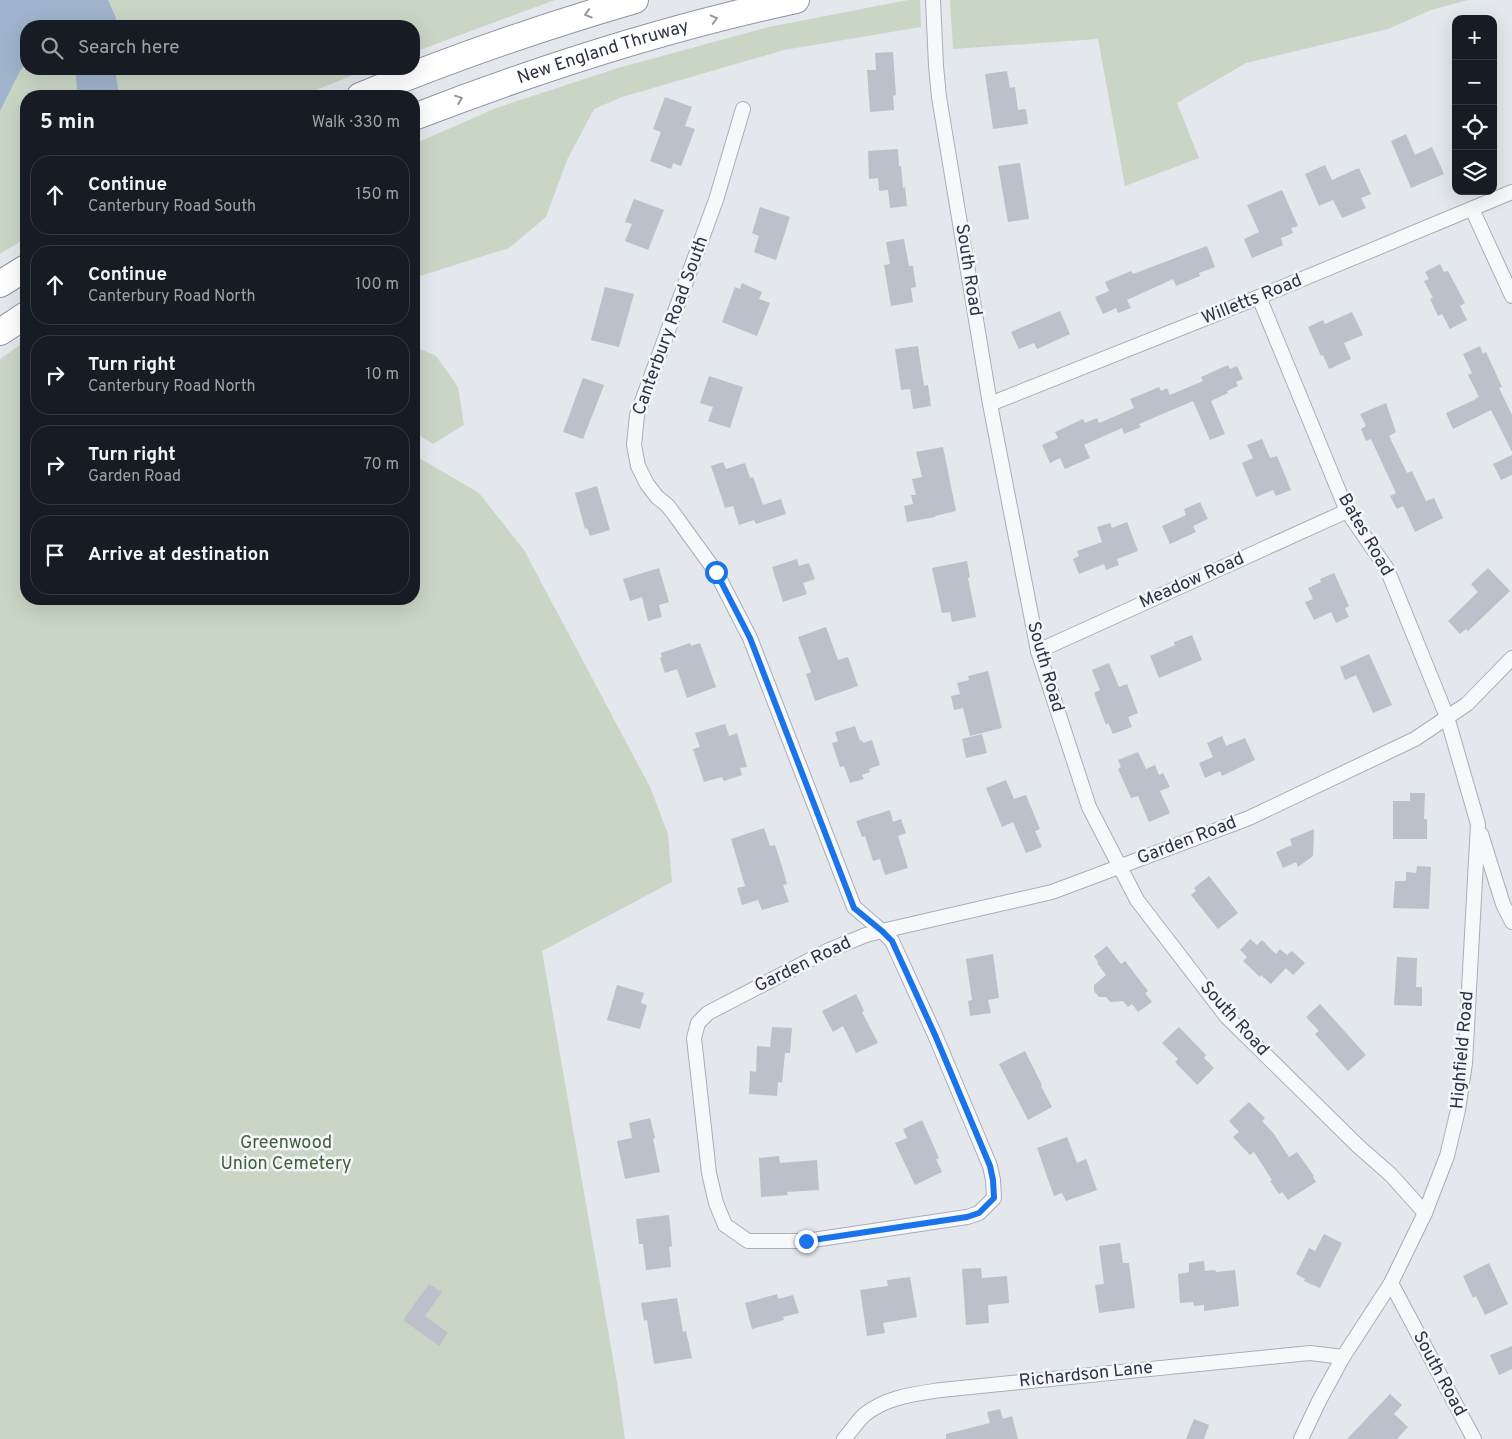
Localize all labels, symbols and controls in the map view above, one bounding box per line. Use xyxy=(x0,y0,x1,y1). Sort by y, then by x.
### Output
one-way arrow xyxy=(585,8,593,18)
one-way arrow xyxy=(710,14,719,25)
street label: New England Thruway xyxy=(514,15,692,90)
map controls xyxy=(1452,15,1497,195)
button: + xyxy=(1452,15,1497,60)
search box xyxy=(20,20,420,75)
icon: search xyxy=(38,34,66,62)
text: Search here xyxy=(78,36,180,60)
button: − xyxy=(1452,60,1497,105)
one-way arrow xyxy=(454,95,463,106)
button: locate xyxy=(1452,105,1497,150)
text: 5 min xyxy=(40,109,95,136)
text: Walk · 330 m xyxy=(312,113,400,133)
button: layers xyxy=(1452,150,1497,195)
text: Continue xyxy=(88,173,167,197)
icon: ahead xyxy=(41,181,69,209)
text: 150 m xyxy=(356,185,399,205)
text: Canterbury Road South xyxy=(88,197,256,217)
street label: South Road xyxy=(949,222,987,318)
street label: Canterbury Road South xyxy=(628,233,714,419)
text: Continue xyxy=(88,263,167,287)
street label: Willetts Road xyxy=(1198,269,1306,331)
icon: ahead xyxy=(41,271,69,299)
text: 100 m xyxy=(355,275,399,295)
text: Canterbury Road North xyxy=(88,287,255,307)
text: Turn right xyxy=(88,353,176,377)
icon: right xyxy=(41,361,69,389)
text: 10 m xyxy=(365,365,399,385)
text: Canterbury Road North xyxy=(88,377,255,397)
text: Turn right xyxy=(88,443,176,467)
icon: right xyxy=(41,451,69,479)
text: 70 m xyxy=(364,455,399,475)
text: Garden Road xyxy=(88,467,181,487)
street label: Bates Road xyxy=(1332,490,1398,580)
icon: arrive xyxy=(41,541,69,569)
text: Arrive at destination xyxy=(88,543,269,567)
street label: Meadow Road xyxy=(1136,548,1248,614)
route start xyxy=(705,561,728,584)
street label: South Road xyxy=(1021,619,1069,715)
street label: Garden Road xyxy=(1134,812,1240,870)
street label: Garden Road xyxy=(751,932,855,998)
street label: South Road xyxy=(1194,977,1274,1061)
street label: Highfield Road xyxy=(1446,990,1480,1110)
park label: Greenwood Union Cemetery xyxy=(220,1132,352,1176)
route end xyxy=(795,1230,818,1253)
street label: South Road xyxy=(1407,1327,1471,1421)
street label: Richardson Lane xyxy=(1018,1357,1154,1393)

